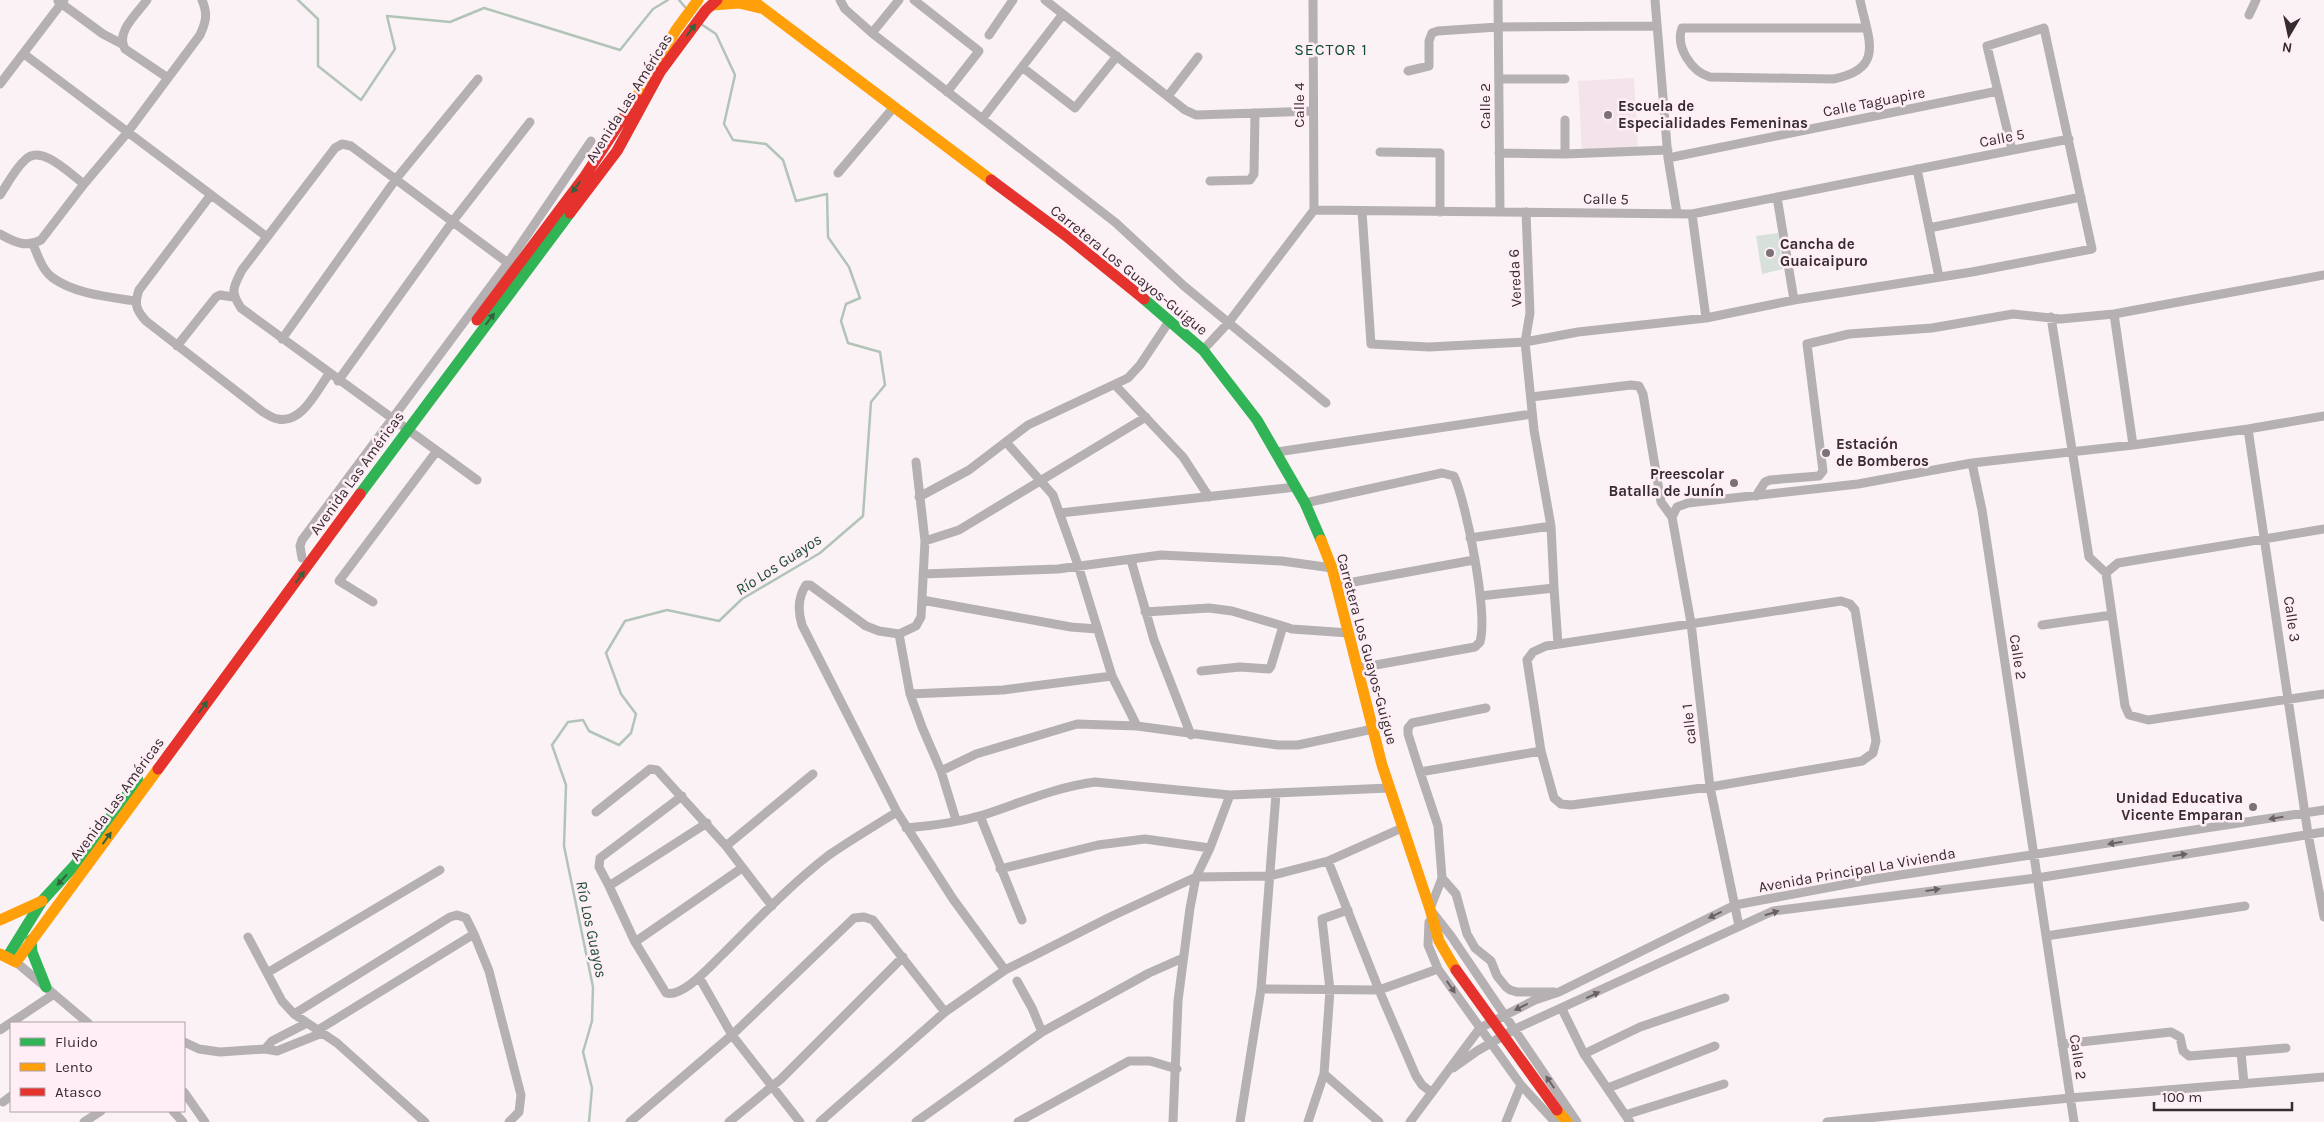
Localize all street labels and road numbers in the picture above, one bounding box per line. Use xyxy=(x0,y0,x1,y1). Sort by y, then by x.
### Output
street label: Avenida Las Américas xyxy=(582,30,676,166)
street label: Calle 4 xyxy=(1290,82,1308,128)
street label: Calle 2 xyxy=(1476,83,1494,129)
street label: Calle Taguapire xyxy=(1821,83,1927,121)
street label: Calle 5 xyxy=(1978,125,2026,151)
street label: Calle 5 xyxy=(1583,190,1629,208)
street label: Carretera Los Guayos-Guigue xyxy=(1047,201,1211,339)
street label: Vereda 6 xyxy=(1504,249,1526,307)
street label: Avenida Las Américas xyxy=(306,408,408,538)
street label: Carretera Los Guayos-Guigue xyxy=(1333,552,1401,746)
street label: Calle 3 xyxy=(2280,595,2304,643)
street label: Calle 2 xyxy=(2006,633,2030,681)
street label: calle 1 xyxy=(1678,703,1700,745)
street label: Avenida Las Américas xyxy=(66,734,168,864)
street label: Avenida Principal La Vivienda xyxy=(1757,844,1957,896)
street label: Calle 2 xyxy=(2066,1033,2090,1081)

